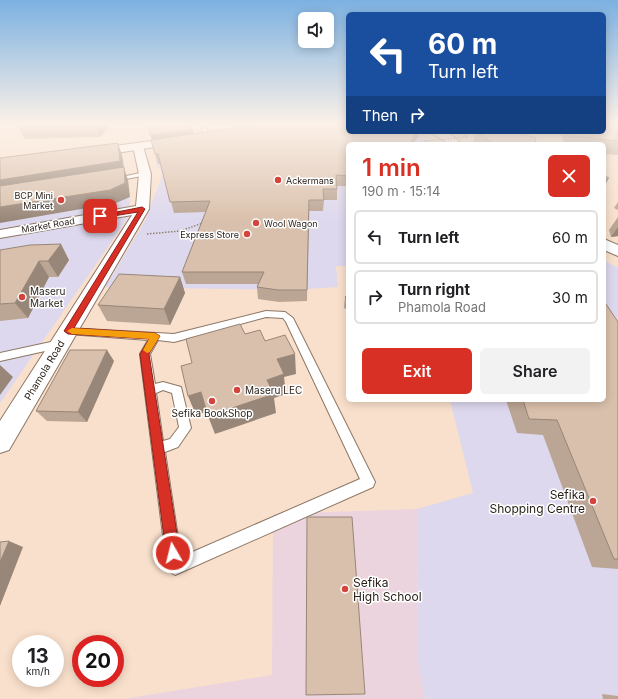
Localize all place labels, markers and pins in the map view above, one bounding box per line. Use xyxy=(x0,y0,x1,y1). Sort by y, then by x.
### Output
marker: Ackermans xyxy=(273,175,283,185)
place label: Ackermans xyxy=(286,175,334,186)
place label: BCP Mini Market xyxy=(14,190,53,211)
marker: BCP Mini Market xyxy=(56,195,66,205)
pin xyxy=(83,199,117,233)
marker: Wool Wagon xyxy=(251,218,261,228)
place label: Wool Wagon xyxy=(264,218,318,229)
place label: Express Store xyxy=(180,229,239,240)
marker: Express Store xyxy=(242,229,252,239)
place label: Maseru Market xyxy=(30,285,66,309)
marker: Maseru Market xyxy=(17,292,27,302)
place label: Maseru LEC xyxy=(245,384,302,396)
marker: Maseru LEC xyxy=(232,385,242,395)
marker: Sefika BookShop xyxy=(207,396,217,406)
place label: Sefika BookShop xyxy=(172,407,252,419)
place label: Sefika Shopping Centre xyxy=(489,487,585,516)
marker: Sefika Shopping Centre xyxy=(588,496,598,506)
place label: Sefika High School xyxy=(353,575,422,604)
marker: Sefika High School xyxy=(340,584,350,594)

